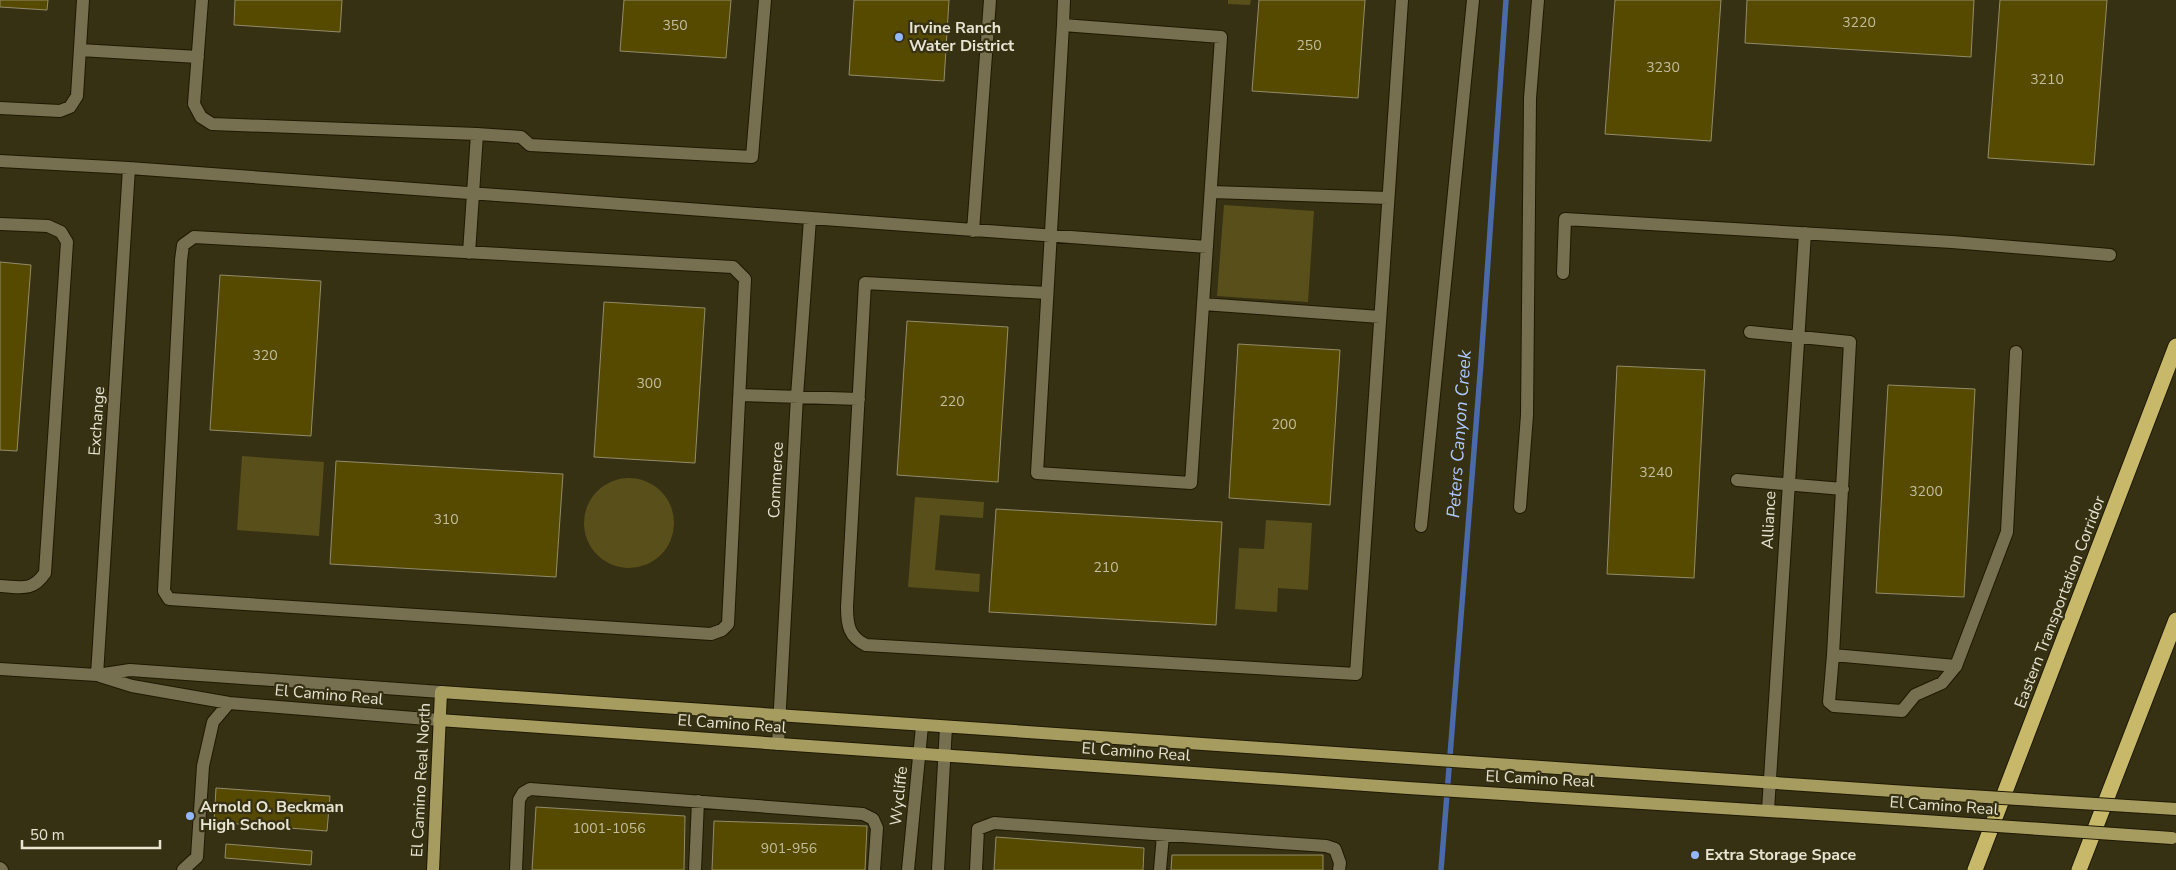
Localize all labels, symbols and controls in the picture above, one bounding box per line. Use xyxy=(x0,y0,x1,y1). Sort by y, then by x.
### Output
house number: 3220 xyxy=(1842,13,1876,32)
house number: 350 xyxy=(662,16,688,35)
place label: Irvine Ranch Water District xyxy=(909,17,1015,57)
marker: Irvine Ranch Water District xyxy=(893,31,905,43)
house number: 250 xyxy=(1296,36,1322,55)
house number: 3230 xyxy=(1646,58,1680,77)
house number: 3210 xyxy=(2030,70,2064,89)
house number: 320 xyxy=(252,346,278,365)
water label: Peters Canyon Creek xyxy=(1441,348,1477,519)
house number: 300 xyxy=(636,374,662,393)
street label: Exchange xyxy=(84,386,110,456)
house number: 220 xyxy=(939,392,965,411)
house number: 200 xyxy=(1271,415,1297,434)
street label: Commerce xyxy=(763,441,789,519)
house number: 3240 xyxy=(1639,463,1673,482)
house number: 3200 xyxy=(1909,482,1943,501)
street label: Alliance xyxy=(1756,490,1782,550)
street label: Eastern Transportation Corridor xyxy=(2009,492,2111,711)
house number: 310 xyxy=(433,510,459,529)
house number: 210 xyxy=(1093,558,1119,577)
street label: El Camino Real xyxy=(274,679,384,711)
street label: El Camino Real North xyxy=(406,702,436,858)
street label: El Camino Real xyxy=(677,709,787,739)
street label: El Camino Real xyxy=(1081,737,1191,767)
street label: Wycliffe xyxy=(885,765,913,827)
street label: El Camino Real xyxy=(1485,765,1595,793)
street label: El Camino Real xyxy=(1889,791,1999,821)
place label: Arnold O. Beckman High School xyxy=(200,796,344,836)
marker: Arnold O. Beckman High School xyxy=(184,810,196,822)
scale bar xyxy=(22,818,160,850)
house number: 1001-1056 xyxy=(572,819,646,838)
text: 50 m xyxy=(30,825,65,845)
house number: 901-956 xyxy=(761,839,817,858)
place label: Extra Storage Space xyxy=(1705,844,1856,866)
marker: Extra Storage Space xyxy=(1689,849,1701,861)

